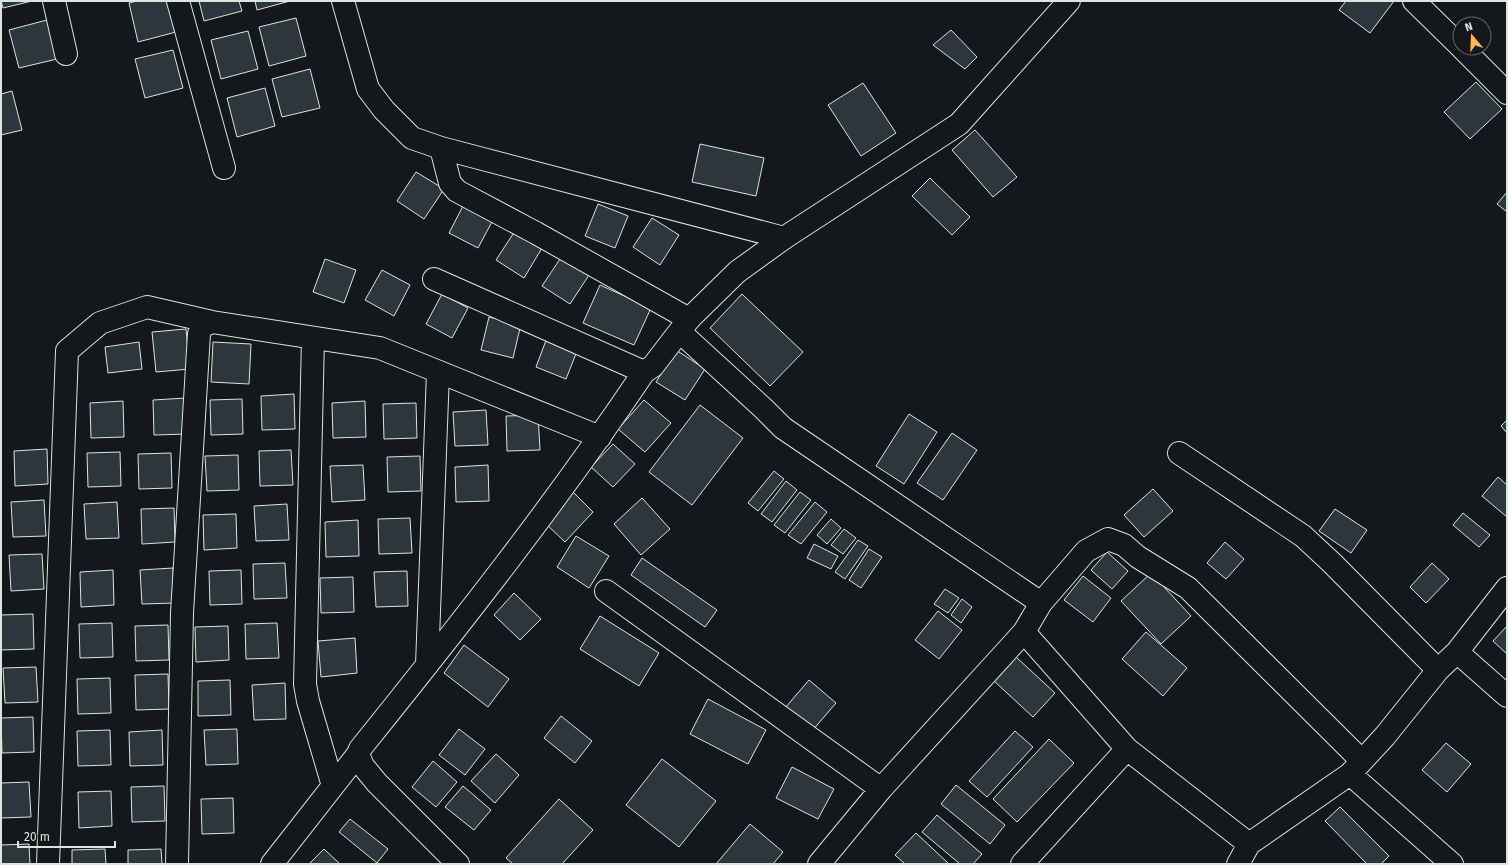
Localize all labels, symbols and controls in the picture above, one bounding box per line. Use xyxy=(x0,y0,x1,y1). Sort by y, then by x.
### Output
north arrow xyxy=(1452,16,1492,56)
text: N xyxy=(1463,20,1474,34)
scale bar xyxy=(18,823,115,849)
text: 20 m xyxy=(24,830,50,844)

